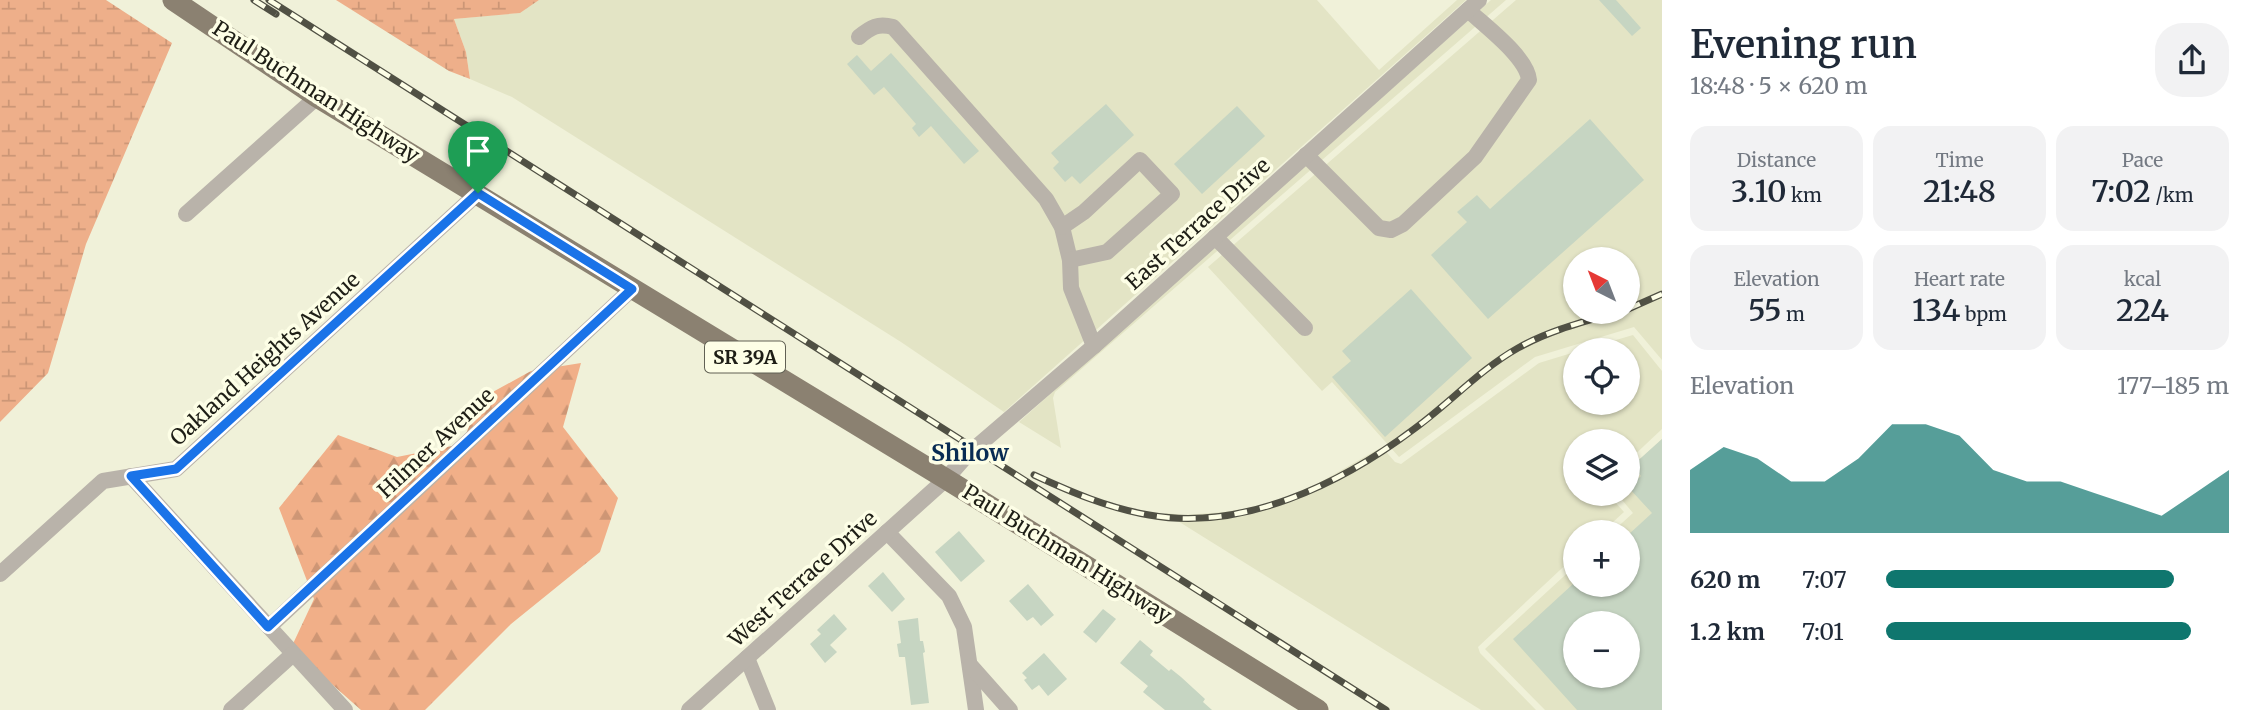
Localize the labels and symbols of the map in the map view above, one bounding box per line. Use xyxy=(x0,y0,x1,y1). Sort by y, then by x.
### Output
street label: Paul Buchman Highway xyxy=(208,15,425,169)
pin xyxy=(448,121,508,193)
street label: East Terrace Drive xyxy=(1120,152,1275,295)
north arrow xyxy=(1563,247,1640,324)
street label: Oakland Heights Avenue xyxy=(164,266,365,451)
road number: SR 39A xyxy=(705,342,785,372)
street label: Hilmer Avenue xyxy=(372,382,500,504)
district label: Shilow xyxy=(931,438,1010,467)
street label: Paul Buchman Highway xyxy=(958,478,1177,629)
street label: West Terrace Drive xyxy=(722,505,883,653)

